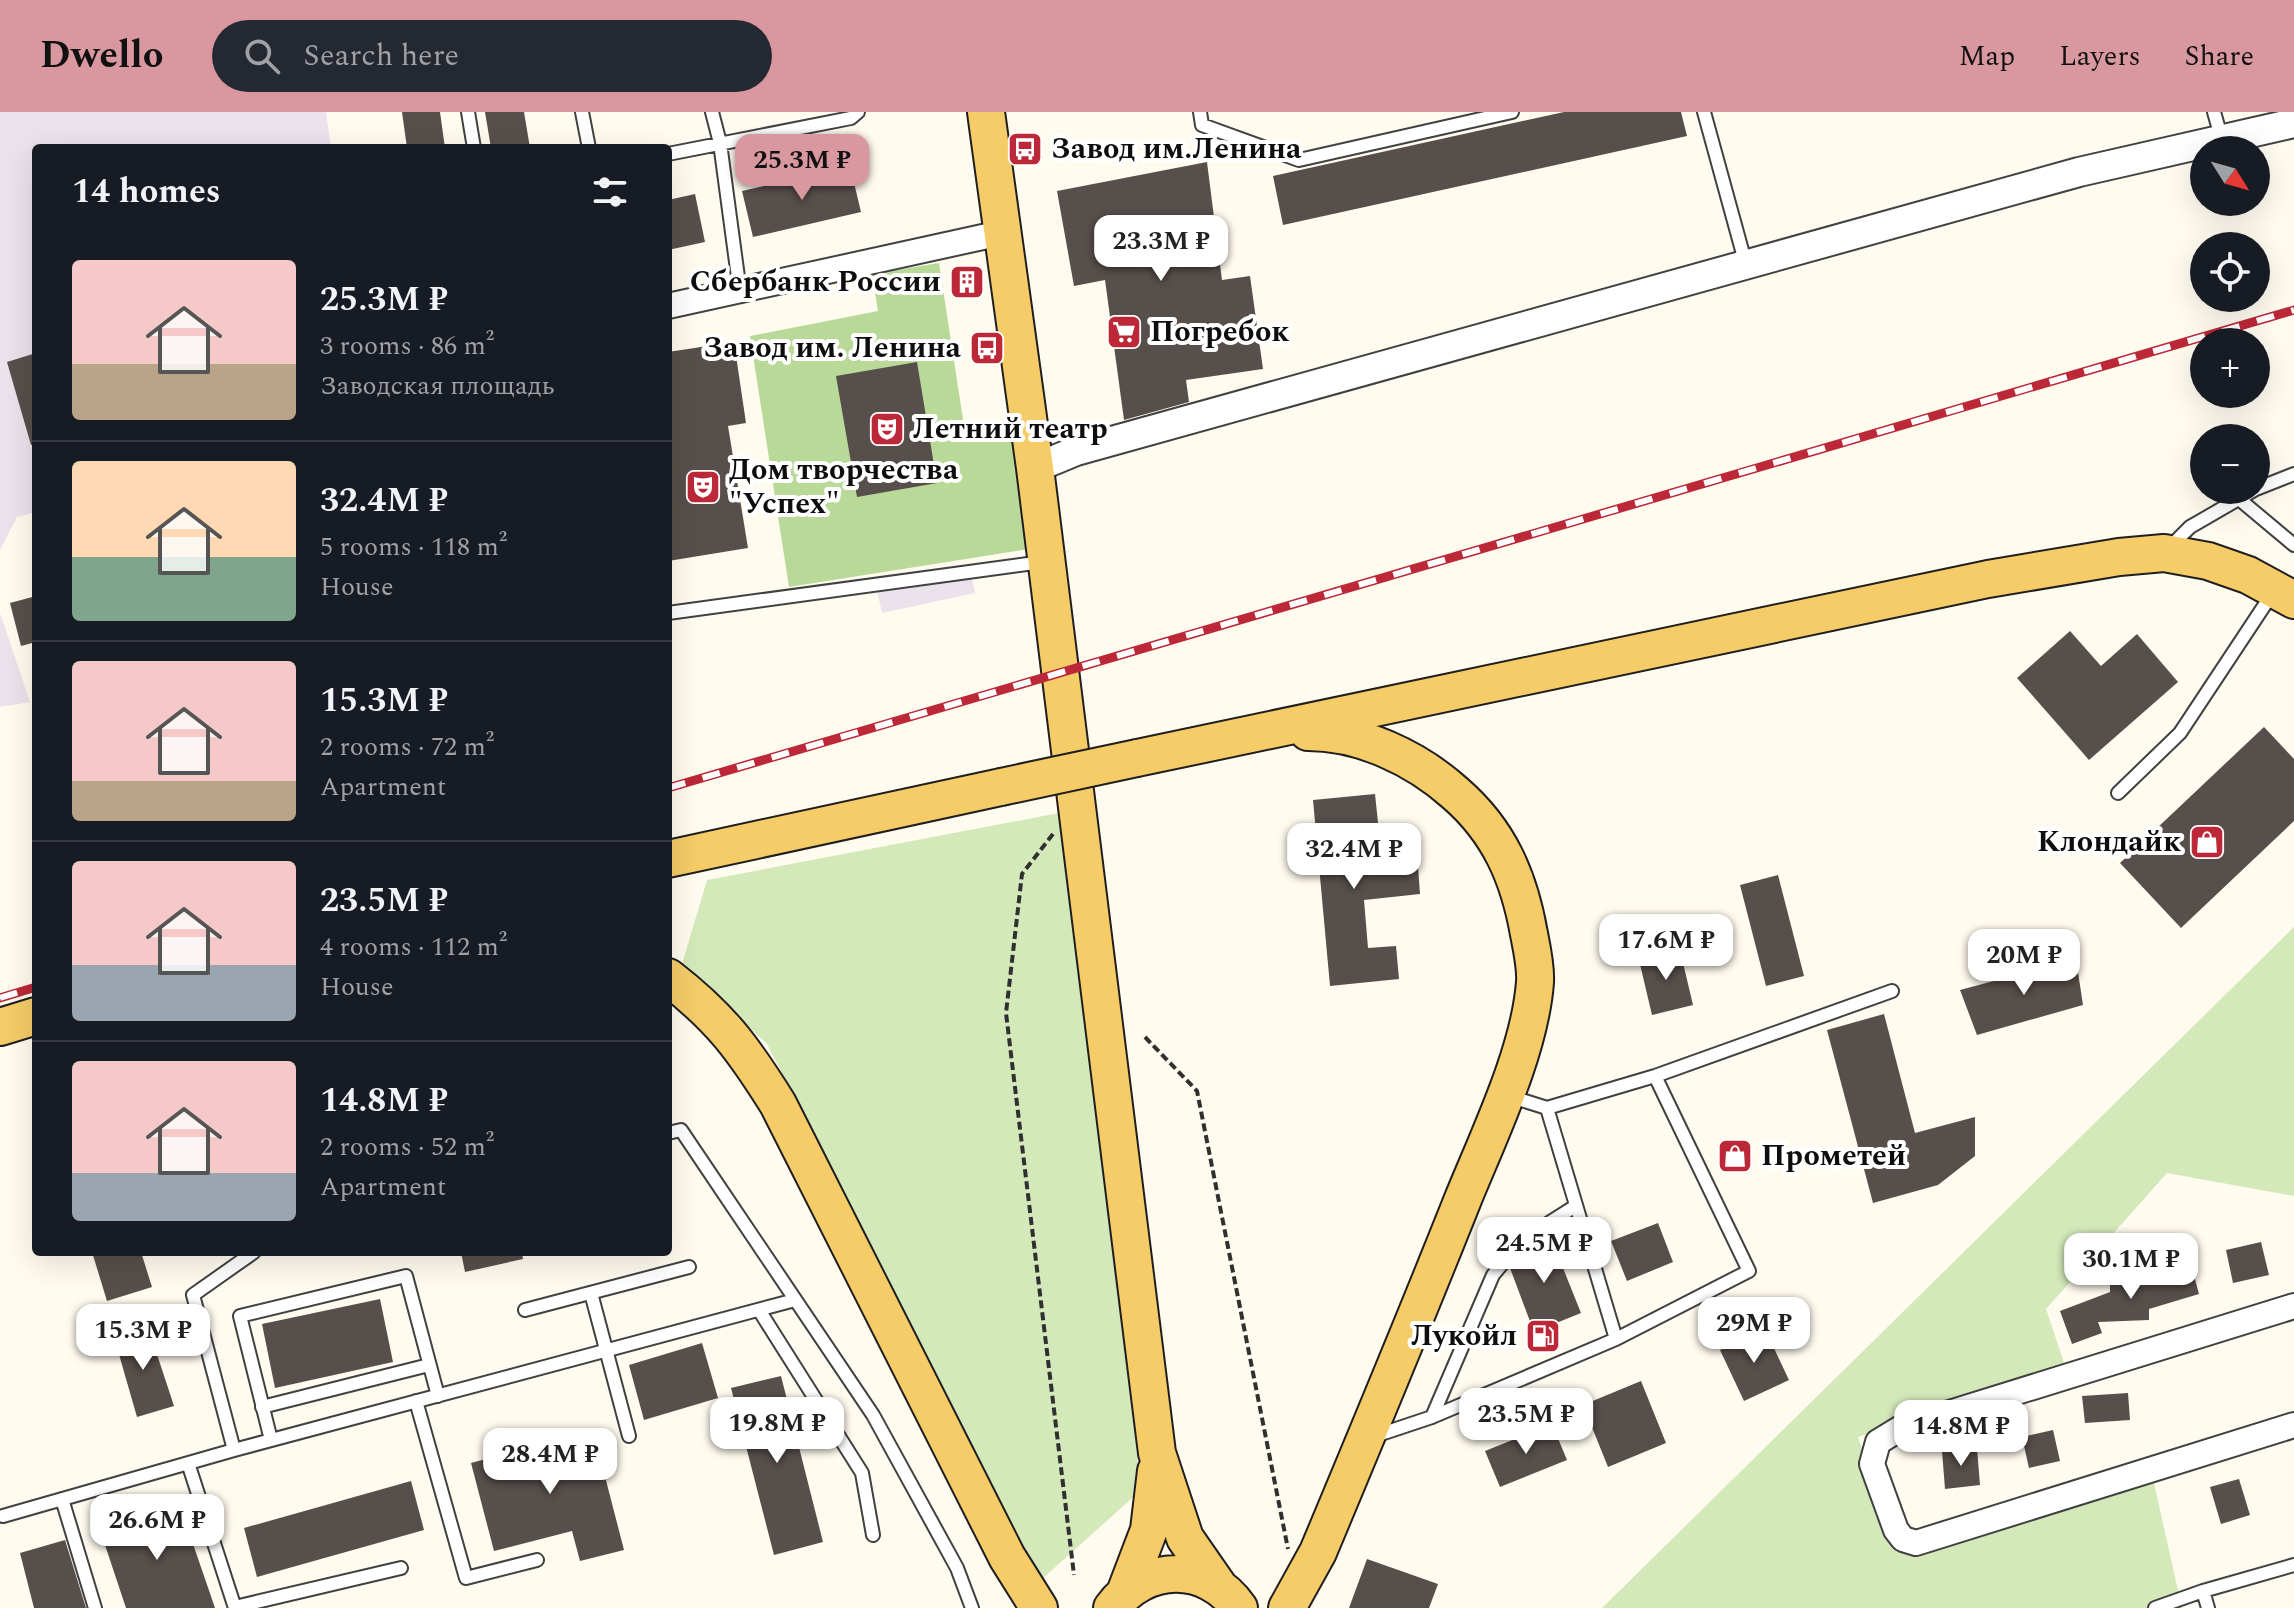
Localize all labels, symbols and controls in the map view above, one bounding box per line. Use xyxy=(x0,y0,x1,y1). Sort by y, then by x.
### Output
search box xyxy=(212,20,772,92)
text: Dwello xyxy=(40,27,164,85)
text: Search here xyxy=(304,33,459,79)
icon: search xyxy=(240,34,284,78)
text: Map xyxy=(1959,35,2015,78)
text: Layers xyxy=(2059,35,2141,78)
text: Share xyxy=(2185,35,2254,78)
place label: Завод им.Ленина xyxy=(1051,126,1302,172)
bus stop icon: Завод им.Ленина xyxy=(1006,130,1044,168)
pin: 25.3M ₽ xyxy=(728,134,876,202)
north arrow xyxy=(2190,136,2270,216)
map controls xyxy=(2190,136,2270,504)
text: 25.3M ₽ xyxy=(753,140,851,180)
text: 14 homes xyxy=(72,166,221,218)
icon: filters xyxy=(588,170,632,214)
pin: 23.3M ₽ xyxy=(1087,215,1235,283)
text: 23.3M ₽ xyxy=(1112,221,1210,261)
button: locate xyxy=(2190,232,2270,312)
place label: Сбербанк России xyxy=(690,259,941,305)
building icon: Сбербанк России xyxy=(948,263,986,301)
text: 25.3M ₽ xyxy=(320,274,448,326)
icon: home xyxy=(136,292,232,388)
place label: Погребок xyxy=(1150,309,1289,355)
supermarket icon: Погребок xyxy=(1105,313,1143,351)
place label: Завод им. Ленина xyxy=(703,325,962,371)
text: 3 rooms · 86 m² xyxy=(320,326,494,366)
button: + xyxy=(2190,328,2270,408)
bus stop icon: Завод им. Ленина xyxy=(968,329,1006,367)
text: Заводская площадь xyxy=(320,366,555,406)
place label: Летний театр xyxy=(913,406,1108,452)
theatre icon: Летний театр xyxy=(868,410,906,448)
button: − xyxy=(2190,424,2270,504)
place label: Дом творчества "Успех" xyxy=(729,447,959,527)
theatre icon: Дом творчества "Успех" xyxy=(684,468,722,506)
text: 32.4M ₽ xyxy=(320,475,448,527)
icon: home xyxy=(136,493,232,589)
text: 5 rooms · 118 m² xyxy=(320,527,507,567)
text: House xyxy=(320,567,394,607)
text: 15.3M ₽ xyxy=(320,675,448,727)
icon: home xyxy=(136,693,232,789)
text: 2 rooms · 72 m² xyxy=(320,727,494,767)
text: Apartment xyxy=(320,767,446,807)
place label: Клондайк xyxy=(2037,819,2181,865)
pin: 32.4M ₽ xyxy=(1280,823,1428,891)
shop icon: Клондайк xyxy=(2188,823,2226,861)
text: 32.4M ₽ xyxy=(1305,829,1403,869)
text: 23.5M ₽ xyxy=(320,875,448,927)
icon: home xyxy=(136,893,232,989)
pin: 17.6M ₽ xyxy=(1592,914,1740,982)
text: 17.6M ₽ xyxy=(1617,920,1715,960)
text: 4 rooms · 112 m² xyxy=(320,927,507,967)
pin: 20M ₽ xyxy=(1968,929,2080,997)
text: 20M ₽ xyxy=(1986,935,2062,975)
text: House xyxy=(320,967,394,1007)
text: 14.8M ₽ xyxy=(320,1075,448,1127)
icon: home xyxy=(136,1093,232,1189)
text: 2 rooms · 52 m² xyxy=(320,1127,494,1167)
place label: Прометей xyxy=(1761,1133,1906,1179)
shop icon: Прометей xyxy=(1716,1137,1754,1175)
text: Apartment xyxy=(320,1167,446,1207)
pin: 24.5M ₽ xyxy=(1470,1217,1618,1285)
text: 24.5M ₽ xyxy=(1495,1223,1593,1263)
pin: 30.1M ₽ xyxy=(2057,1233,2205,1301)
text: 30.1M ₽ xyxy=(2082,1239,2180,1279)
pin: 29M ₽ xyxy=(1698,1297,1810,1365)
text: 29M ₽ xyxy=(1716,1303,1792,1343)
pin: 15.3M ₽ xyxy=(69,1304,217,1372)
text: 15.3M ₽ xyxy=(94,1310,192,1350)
place label: Лукойл xyxy=(1411,1313,1517,1359)
fuel station icon: Лукойл xyxy=(1524,1317,1562,1355)
pin: 23.5M ₽ xyxy=(1452,1388,1600,1456)
text: 23.5M ₽ xyxy=(1477,1394,1575,1434)
pin: 19.8M ₽ xyxy=(703,1397,851,1465)
pin: 14.8M ₽ xyxy=(1887,1400,2035,1468)
text: 19.8M ₽ xyxy=(728,1403,826,1443)
text: 14.8M ₽ xyxy=(1912,1406,2010,1446)
pin: 28.4M ₽ xyxy=(476,1428,624,1496)
text: 28.4M ₽ xyxy=(501,1434,599,1474)
pin: 26.6M ₽ xyxy=(83,1494,231,1562)
text: 26.6M ₽ xyxy=(108,1500,206,1540)

